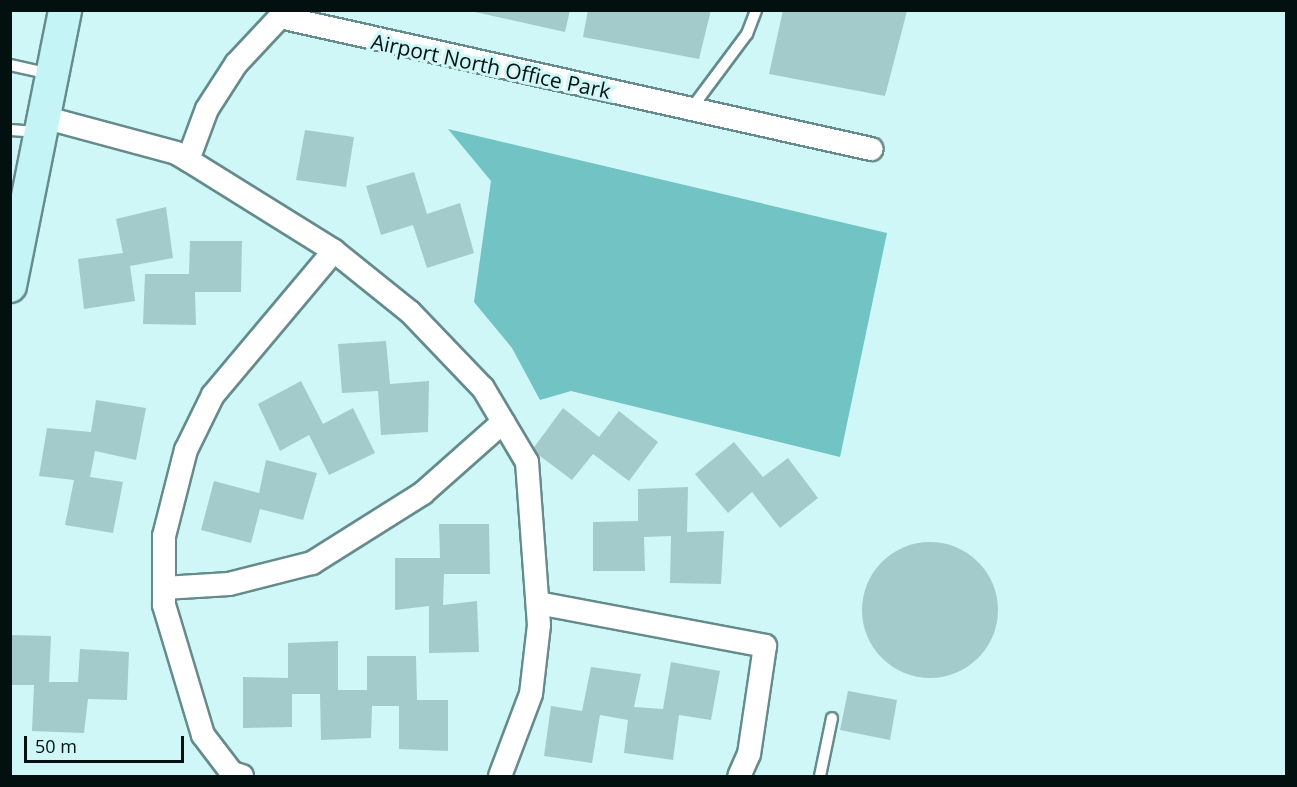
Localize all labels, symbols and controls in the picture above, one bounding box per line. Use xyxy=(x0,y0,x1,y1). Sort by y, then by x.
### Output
street label: Airport North Office Park xyxy=(369,28,613,104)
scale bar xyxy=(27,724,188,762)
text: 50 m xyxy=(35,734,77,758)

